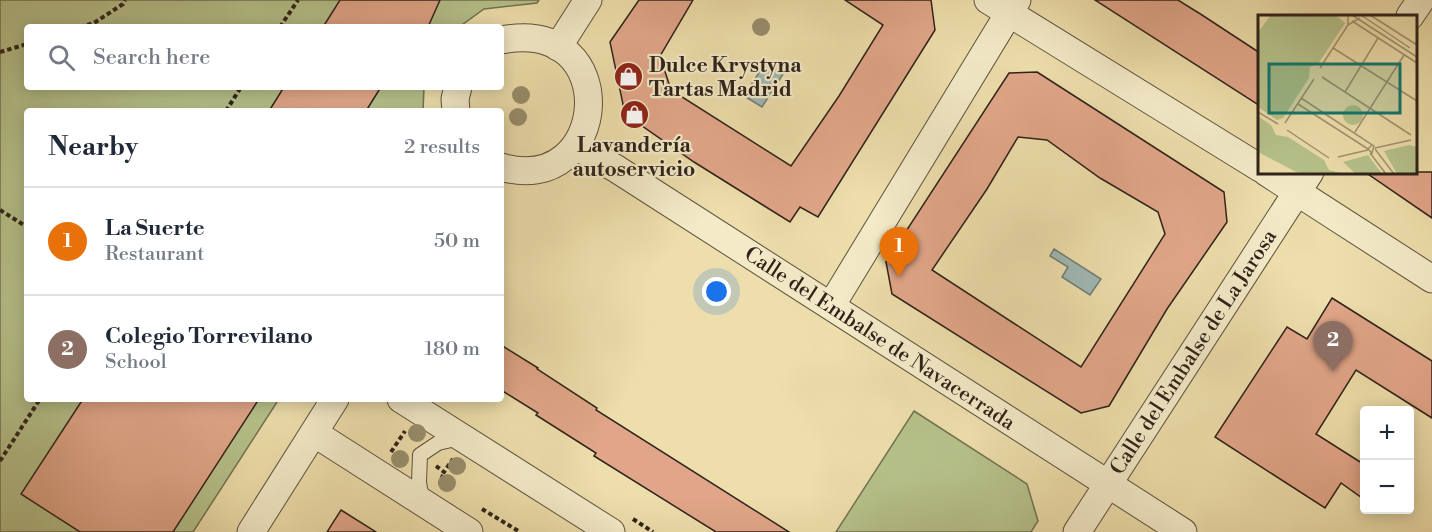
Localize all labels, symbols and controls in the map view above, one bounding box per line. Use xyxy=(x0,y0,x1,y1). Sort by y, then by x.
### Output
inset map xyxy=(1258,15,1417,174)
search box xyxy=(24,24,504,90)
icon: search xyxy=(45,41,78,74)
text: Search here xyxy=(93,44,210,71)
place label: Dulce Krystyna Tartas Madrid xyxy=(649,53,802,103)
shop icon: Dulce Krystyna Tartas Madrid xyxy=(612,61,644,93)
shop icon: Lavandería autoservicio xyxy=(618,98,650,130)
text: Nearby xyxy=(48,131,138,163)
place label: Lavandería autoservicio xyxy=(573,133,695,183)
text: 2 results xyxy=(404,135,480,160)
text: La Suerte xyxy=(105,215,204,242)
street label: Calle del Embalse de La Jarosa xyxy=(1105,225,1283,480)
pin: 1 xyxy=(880,228,918,277)
text: 1 xyxy=(63,229,72,254)
text: 50 m xyxy=(434,229,480,254)
street label: Calle del Embalse de Navacerrada xyxy=(739,241,1020,436)
text: Restaurant xyxy=(105,242,204,267)
your location xyxy=(702,277,731,306)
pin: 2 xyxy=(1314,322,1352,371)
text: Colegio Torrevilano xyxy=(105,323,313,350)
text: 2 xyxy=(61,337,74,362)
text: 180 m xyxy=(425,337,480,362)
text: School xyxy=(105,350,167,375)
map controls xyxy=(1360,406,1414,514)
button: + xyxy=(1360,406,1414,460)
button: − xyxy=(1360,460,1414,514)

